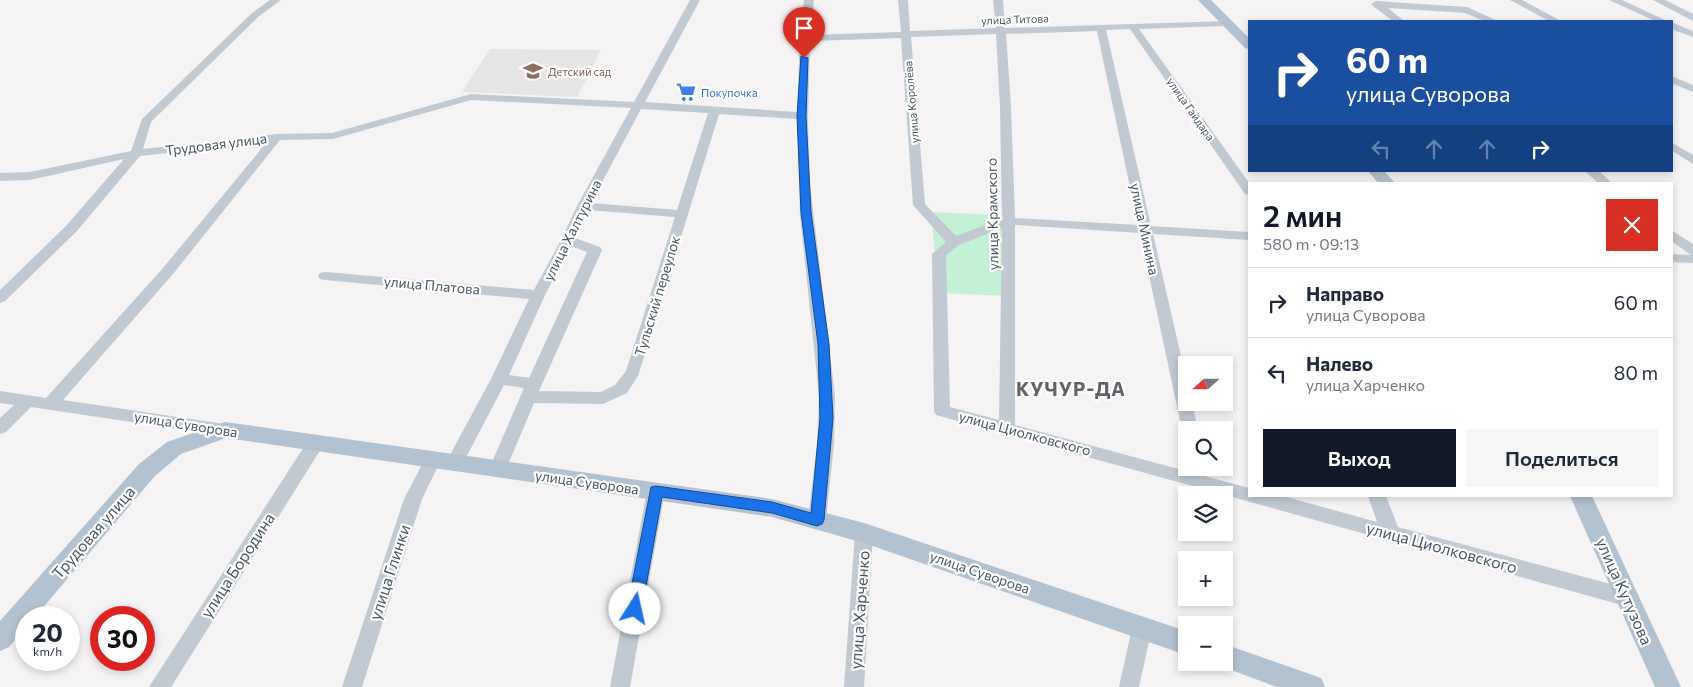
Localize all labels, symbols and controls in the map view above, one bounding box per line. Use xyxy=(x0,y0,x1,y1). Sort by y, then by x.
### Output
pin xyxy=(783,7,825,58)
street label: улица Титова xyxy=(981,11,1049,27)
icon: arrive xyxy=(790,14,818,42)
text: 60 m xyxy=(1346,37,1428,80)
icon: right xyxy=(1263,40,1328,105)
school or university icon: Детский сад xyxy=(522,60,544,82)
street label: улица Королёва xyxy=(901,60,921,144)
place label: Детский сад xyxy=(548,65,612,78)
street label: улица Гайдара xyxy=(1165,75,1217,143)
text: улица Суворова xyxy=(1346,80,1510,107)
supermarket icon: Покупочка xyxy=(675,81,697,103)
place label: Покупочка xyxy=(701,86,758,99)
street label: Трудовая улица xyxy=(164,129,268,159)
icon: left xyxy=(1367,135,1395,163)
icon: ahead xyxy=(1420,135,1448,163)
icon: ahead xyxy=(1473,135,1501,163)
icon: right xyxy=(1526,135,1554,163)
street label: улица Крамского xyxy=(983,158,1001,270)
street label: улица Халтурина xyxy=(539,177,605,283)
street label: улица Минина xyxy=(1127,181,1163,277)
text: 2 мин xyxy=(1263,196,1342,233)
button: close xyxy=(1606,199,1658,251)
street label: Тульский переулок xyxy=(631,233,684,358)
text: 580 m · 09:13 xyxy=(1263,234,1359,253)
street label: улица Платова xyxy=(383,272,481,298)
text: Направо xyxy=(1306,282,1384,305)
icon: right xyxy=(1263,289,1291,317)
text: 60 m xyxy=(1614,291,1658,314)
text: улица Суворова xyxy=(1306,305,1426,324)
text: Налево xyxy=(1306,352,1373,375)
north arrow xyxy=(1178,356,1232,411)
map controls xyxy=(1178,356,1233,671)
icon: left xyxy=(1263,359,1291,387)
text: 80 m xyxy=(1614,361,1658,384)
text: улица Харченко xyxy=(1306,375,1425,394)
district label: КУЧУР-ДА xyxy=(1016,377,1126,400)
street label: улица Суворова xyxy=(133,407,239,441)
street label: улица Циолковского xyxy=(957,407,1093,459)
button: search xyxy=(1178,421,1233,476)
button: Выход xyxy=(1263,429,1456,487)
button: Поделиться xyxy=(1466,429,1658,487)
street label: улица Суворова xyxy=(534,466,640,498)
street label: Трудовая улица xyxy=(48,482,138,582)
button: layers xyxy=(1178,486,1233,541)
street label: улица Бородина xyxy=(196,509,278,621)
street label: улица Циолковского xyxy=(1365,518,1519,576)
street label: улица Глинки xyxy=(365,522,413,622)
street label: улица Кутузова xyxy=(1593,535,1657,647)
street label: улица Суворова xyxy=(928,547,1032,597)
street label: улица Харченко xyxy=(845,550,873,670)
button: + xyxy=(1178,551,1233,606)
position arrow xyxy=(608,582,660,634)
speed limit sign: 30 xyxy=(90,606,155,671)
button: − xyxy=(1178,616,1233,671)
text: 20 xyxy=(32,617,63,647)
text: km/h xyxy=(33,644,62,658)

